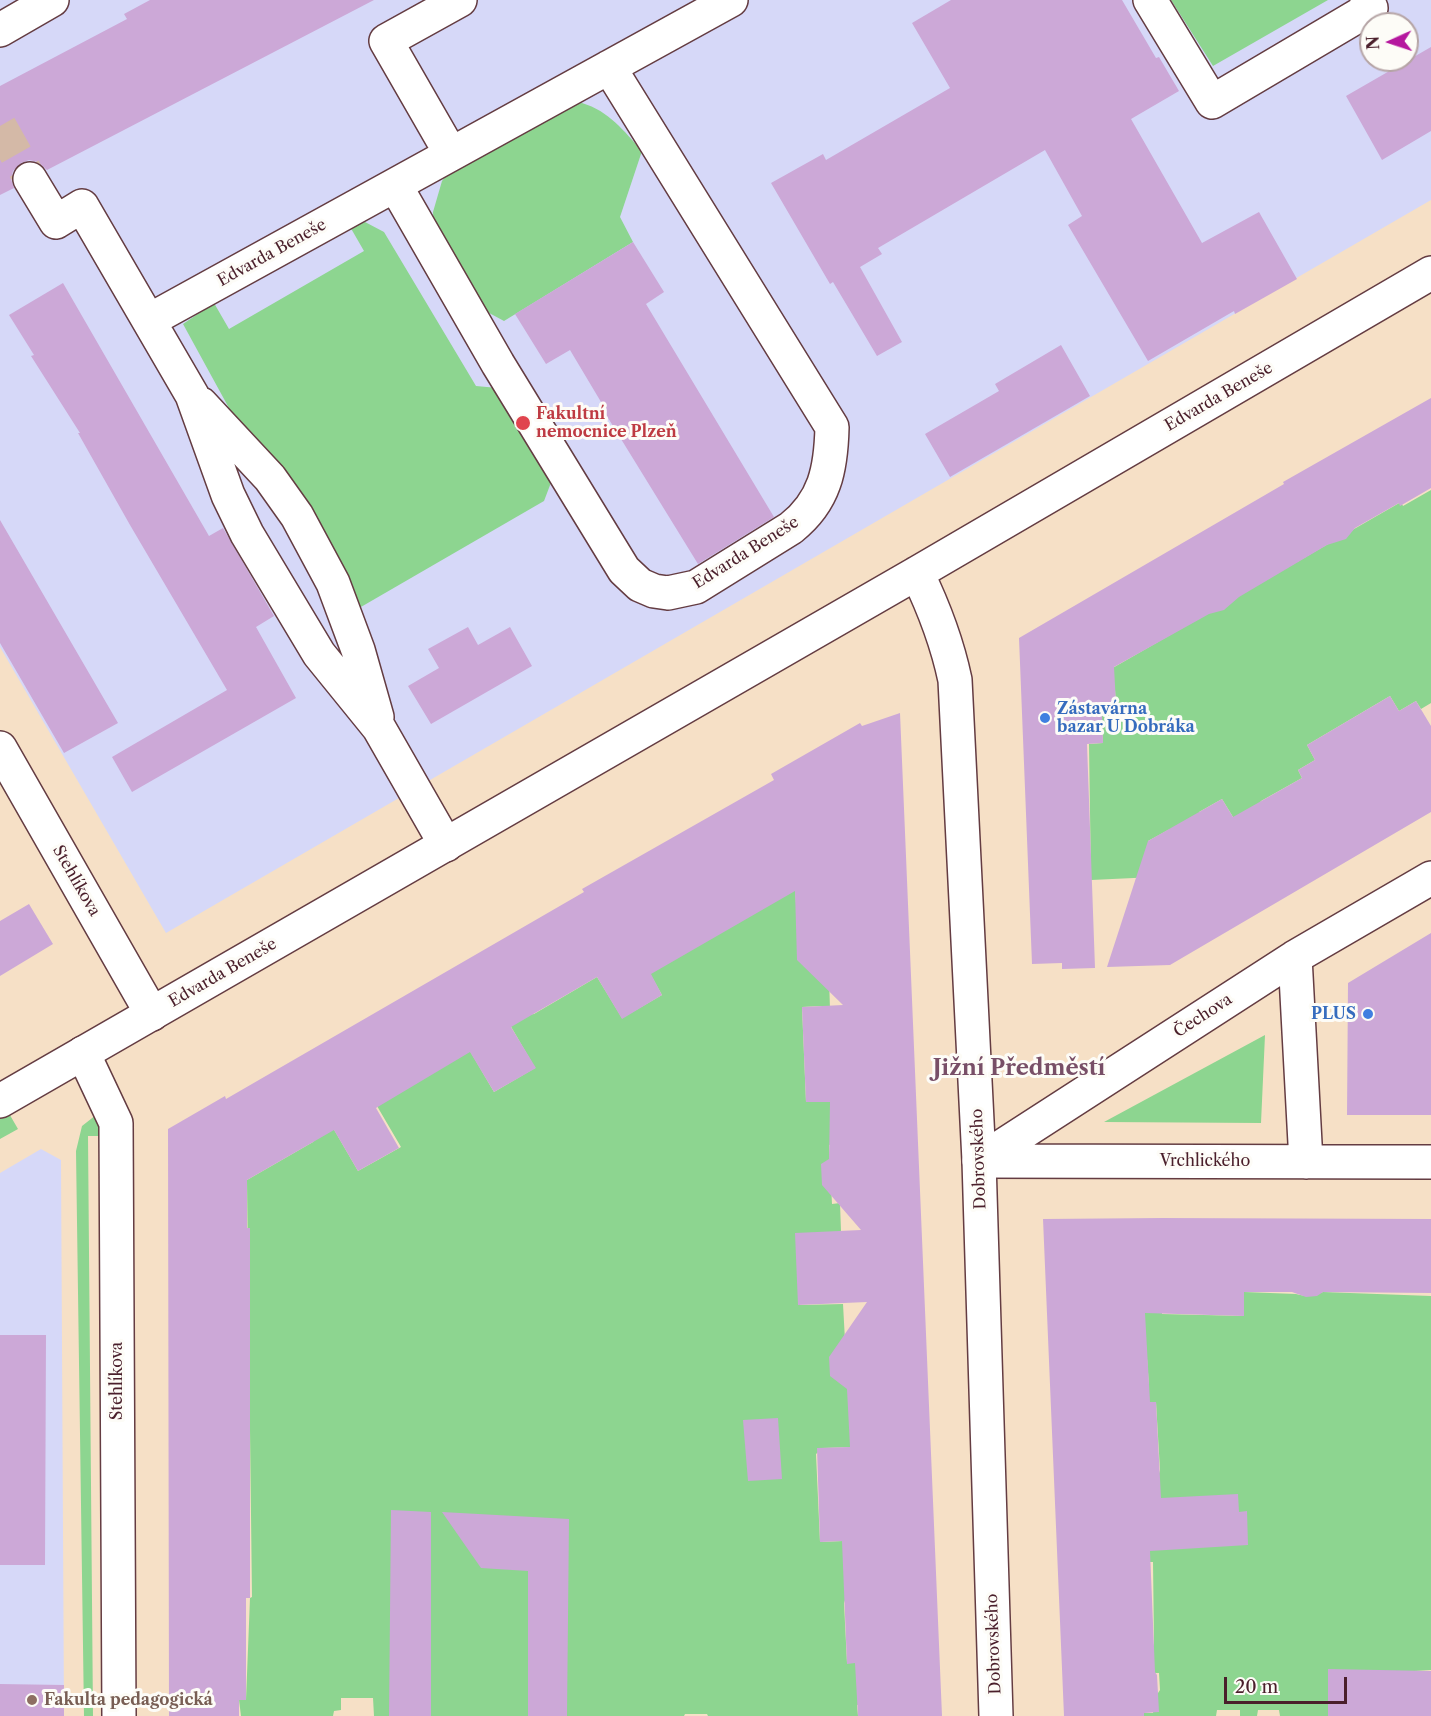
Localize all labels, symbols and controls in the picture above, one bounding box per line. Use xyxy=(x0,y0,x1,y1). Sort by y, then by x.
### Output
north arrow xyxy=(1359,12,1419,72)
text: N xyxy=(1363,35,1383,50)
street label: Edvarda Beneše xyxy=(214,215,330,291)
street label: Edvarda Beneše xyxy=(1162,358,1276,436)
place label: Fakultní nemocnice Plzeň xyxy=(536,404,677,442)
marker: Fakultní nemocnice Plzeň xyxy=(514,414,532,432)
street label: Edvarda Beneše xyxy=(689,513,803,593)
place label: Zástavárna bazar U Dobráka xyxy=(1057,699,1195,737)
marker: Zástavárna bazar U Dobráka xyxy=(1038,711,1052,725)
street label: Stehlíkova xyxy=(48,842,104,920)
street label: Edvarda Beneše xyxy=(166,934,280,1012)
street label: Čechova xyxy=(1170,990,1236,1042)
place label: PLUS xyxy=(1311,1004,1356,1024)
marker: PLUS xyxy=(1361,1007,1375,1021)
district label: Jižní Předměstí xyxy=(933,1056,1105,1082)
street label: Dobrovského xyxy=(968,1108,990,1210)
street label: Vrchlického xyxy=(1160,1151,1250,1171)
street label: Stehlíkova xyxy=(107,1342,127,1420)
street label: Dobrovského xyxy=(983,1593,1005,1695)
scale bar xyxy=(1227,1665,1350,1703)
text: 20 m xyxy=(1235,1676,1278,1698)
place label: Fakulta pedagogická xyxy=(44,1690,213,1710)
marker: Fakulta pedagogická xyxy=(25,1693,39,1707)

